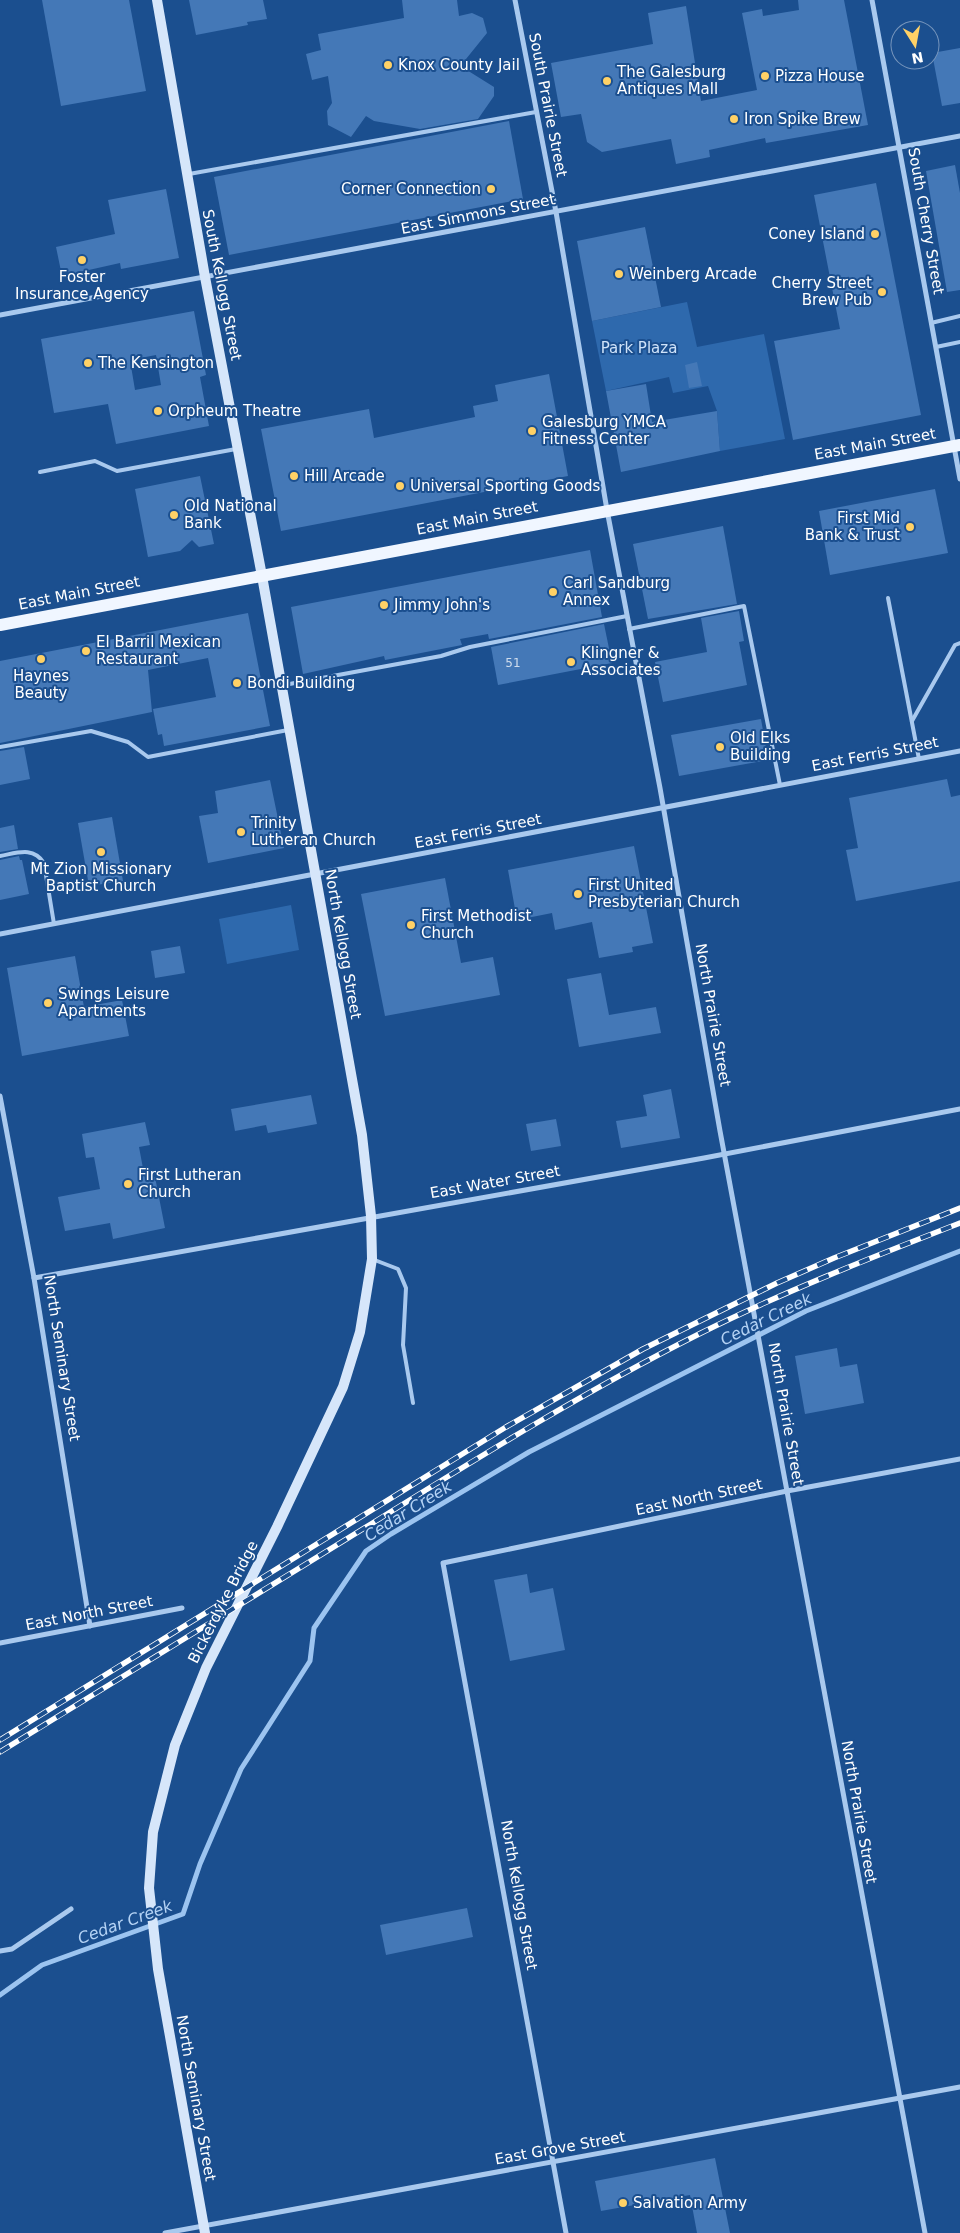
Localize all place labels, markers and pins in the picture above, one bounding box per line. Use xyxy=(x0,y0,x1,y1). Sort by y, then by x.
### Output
place label: Knox County Jail xyxy=(398,56,520,74)
marker: Knox County Jail xyxy=(382,59,394,71)
place label: The Galesburg Antiques Mall xyxy=(616,63,726,98)
place label: Pizza House xyxy=(775,67,865,85)
marker: Pizza House xyxy=(759,70,771,82)
marker: The Galesburg Antiques Mall xyxy=(601,75,613,87)
place label: Iron Spike Brew xyxy=(744,110,861,128)
marker: Iron Spike Brew xyxy=(728,113,740,125)
place label: Corner Connection xyxy=(341,180,481,198)
marker: Corner Connection xyxy=(485,183,497,195)
place label: Coney Island xyxy=(768,225,865,243)
marker: Coney Island xyxy=(869,228,881,240)
marker: Foster Insurance Agency xyxy=(76,254,88,266)
place label: Weinberg Arcade xyxy=(629,265,757,283)
place label: Foster Insurance Agency xyxy=(15,268,149,303)
marker: Weinberg Arcade xyxy=(613,268,625,280)
place label: Cherry Street Brew Pub xyxy=(771,274,872,309)
marker: Cherry Street Brew Pub xyxy=(876,286,888,298)
place label: The Kensington xyxy=(97,354,214,372)
marker: The Kensington xyxy=(82,357,94,369)
place label: Orpheum Theatre xyxy=(168,402,301,420)
marker: Orpheum Theatre xyxy=(152,405,164,417)
place label: Galesburg YMCA Fitness Center xyxy=(542,413,667,448)
marker: Galesburg YMCA Fitness Center xyxy=(526,425,538,437)
place label: Hill Arcade xyxy=(304,467,385,485)
marker: Hill Arcade xyxy=(288,470,300,482)
place label: Universal Sporting Goods xyxy=(410,477,601,495)
marker: Universal Sporting Goods xyxy=(394,480,406,492)
place label: Old National Bank xyxy=(184,497,277,532)
marker: Old National Bank xyxy=(168,509,180,521)
place label: First Mid Bank & Trust xyxy=(805,509,900,544)
marker: First Mid Bank & Trust xyxy=(904,521,916,533)
place label: Carl Sandburg Annex xyxy=(563,574,670,609)
marker: Carl Sandburg Annex xyxy=(547,586,559,598)
place label: Jimmy John's xyxy=(393,596,490,614)
marker: Jimmy John's xyxy=(378,599,390,611)
place label: El Barril Mexican Restaurant xyxy=(96,633,221,668)
place label: Klingner & Associates xyxy=(581,644,661,679)
marker: El Barril Mexican Restaurant xyxy=(80,645,92,657)
marker: Haynes Beauty xyxy=(35,653,47,665)
marker: Klingner & Associates xyxy=(565,656,577,668)
place label: Haynes Beauty xyxy=(13,667,69,702)
place label: Bondi Building xyxy=(247,674,355,692)
marker: Bondi Building xyxy=(231,677,243,689)
place label: Old Elks Building xyxy=(730,729,791,764)
marker: Old Elks Building xyxy=(714,741,726,753)
place label: Trinity Lutheran Church xyxy=(250,814,376,849)
marker: Trinity Lutheran Church xyxy=(235,826,247,838)
marker: Mt Zion Missionary Baptist Church xyxy=(95,846,107,858)
place label: Mt Zion Missionary Baptist Church xyxy=(30,860,172,895)
place label: First United Presbyterian Church xyxy=(588,876,740,911)
marker: First United Presbyterian Church xyxy=(572,888,584,900)
place label: First Methodist Church xyxy=(421,907,532,942)
marker: First Methodist Church xyxy=(405,919,417,931)
place label: Swings Leisure Apartments xyxy=(58,985,169,1020)
marker: Swings Leisure Apartments xyxy=(42,997,54,1009)
place label: First Lutheran Church xyxy=(138,1166,241,1201)
marker: First Lutheran Church xyxy=(122,1178,134,1190)
place label: Salvation Army xyxy=(633,2194,747,2212)
marker: Salvation Army xyxy=(617,2197,629,2209)

